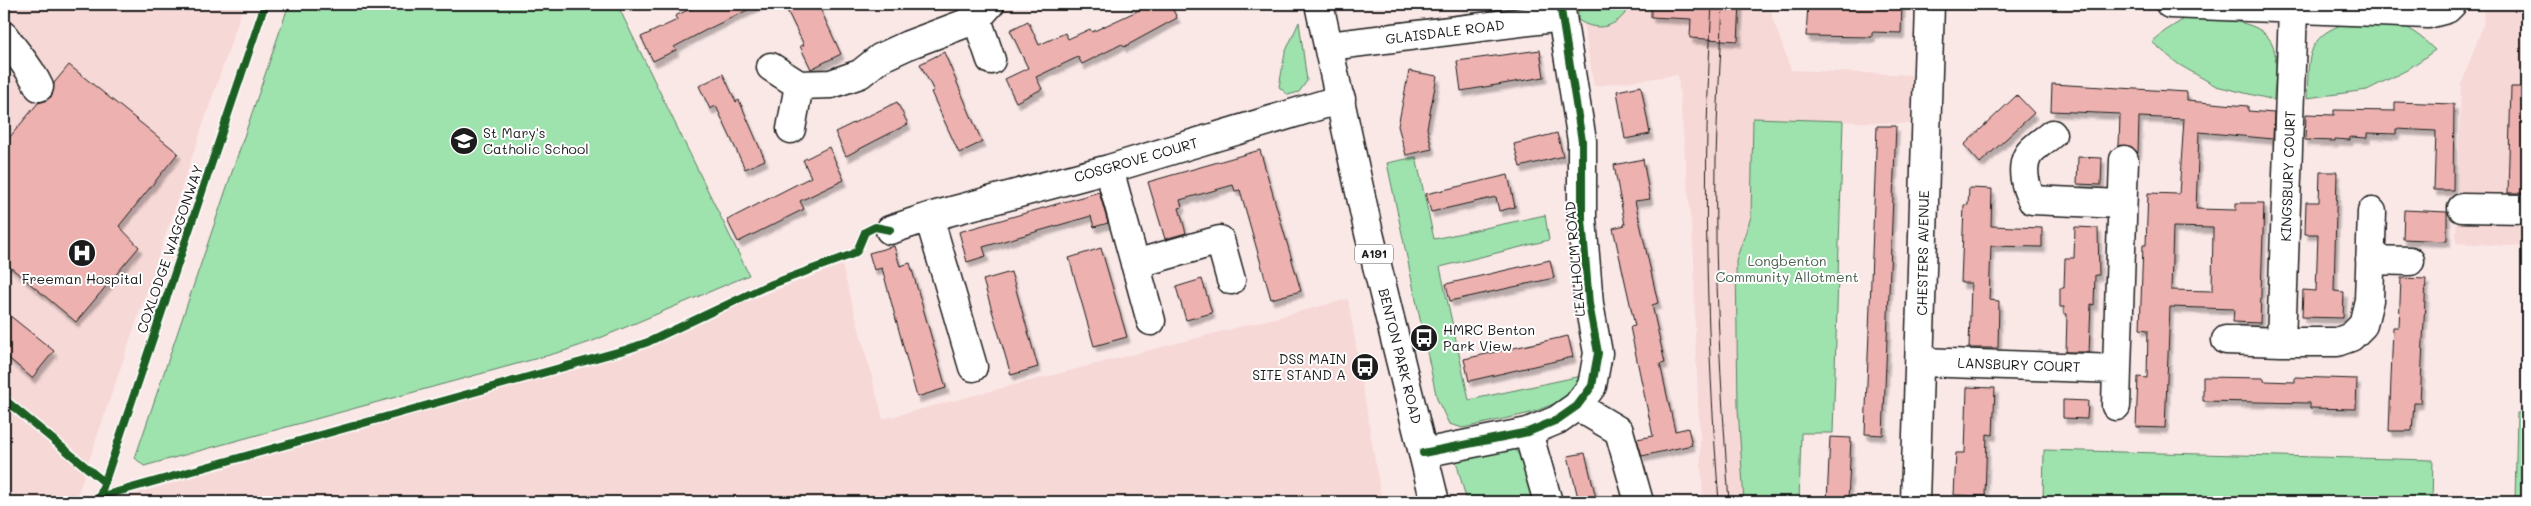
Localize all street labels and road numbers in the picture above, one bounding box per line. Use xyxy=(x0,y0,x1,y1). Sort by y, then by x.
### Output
street label: GLAISDALE ROAD xyxy=(1384,15,1506,48)
street label: KINGSBURY COURT xyxy=(2276,110,2299,242)
street label: COSGROVE COURT xyxy=(1072,133,1200,186)
street label: COXLODGE WAGGONWAY xyxy=(132,162,207,335)
street label: CHESTERS AVENUE xyxy=(1912,190,1933,316)
street label: LEALHOLM ROAD xyxy=(1560,200,1589,318)
road number: A191 xyxy=(1355,244,1393,264)
street label: BENTON PARK ROAD xyxy=(1374,286,1427,426)
street label: LANSBURY COURT xyxy=(1957,353,2081,376)

